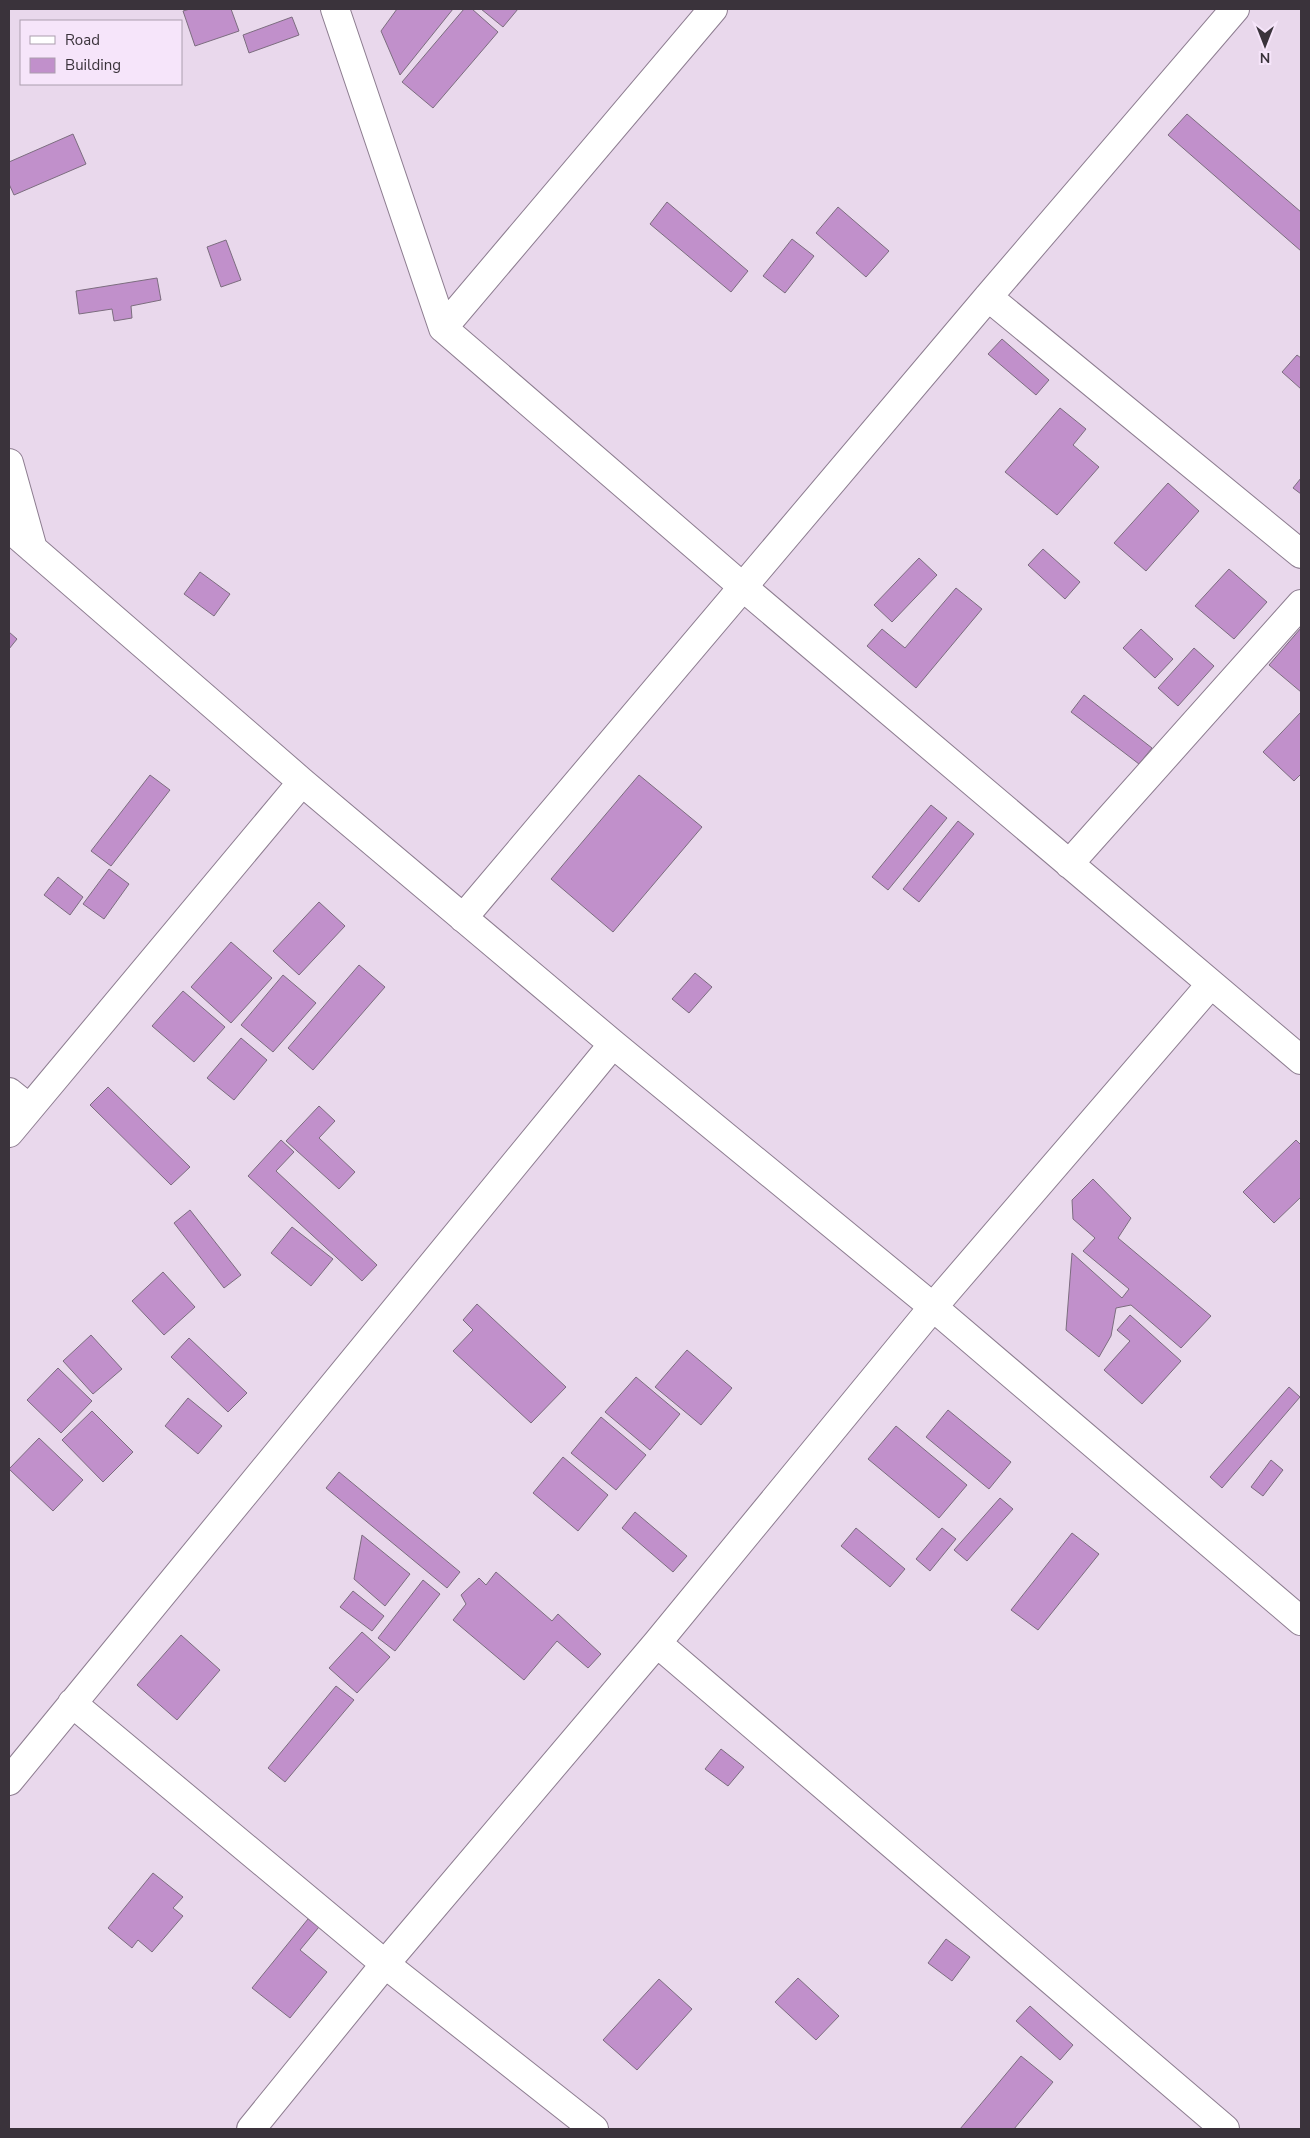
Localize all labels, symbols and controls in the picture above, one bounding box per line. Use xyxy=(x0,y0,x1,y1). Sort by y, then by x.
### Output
legend xyxy=(20,20,182,85)
north arrow xyxy=(1240,20,1290,70)
text: Road xyxy=(65,30,100,50)
text: N xyxy=(1260,48,1270,67)
text: Building xyxy=(65,55,121,75)

